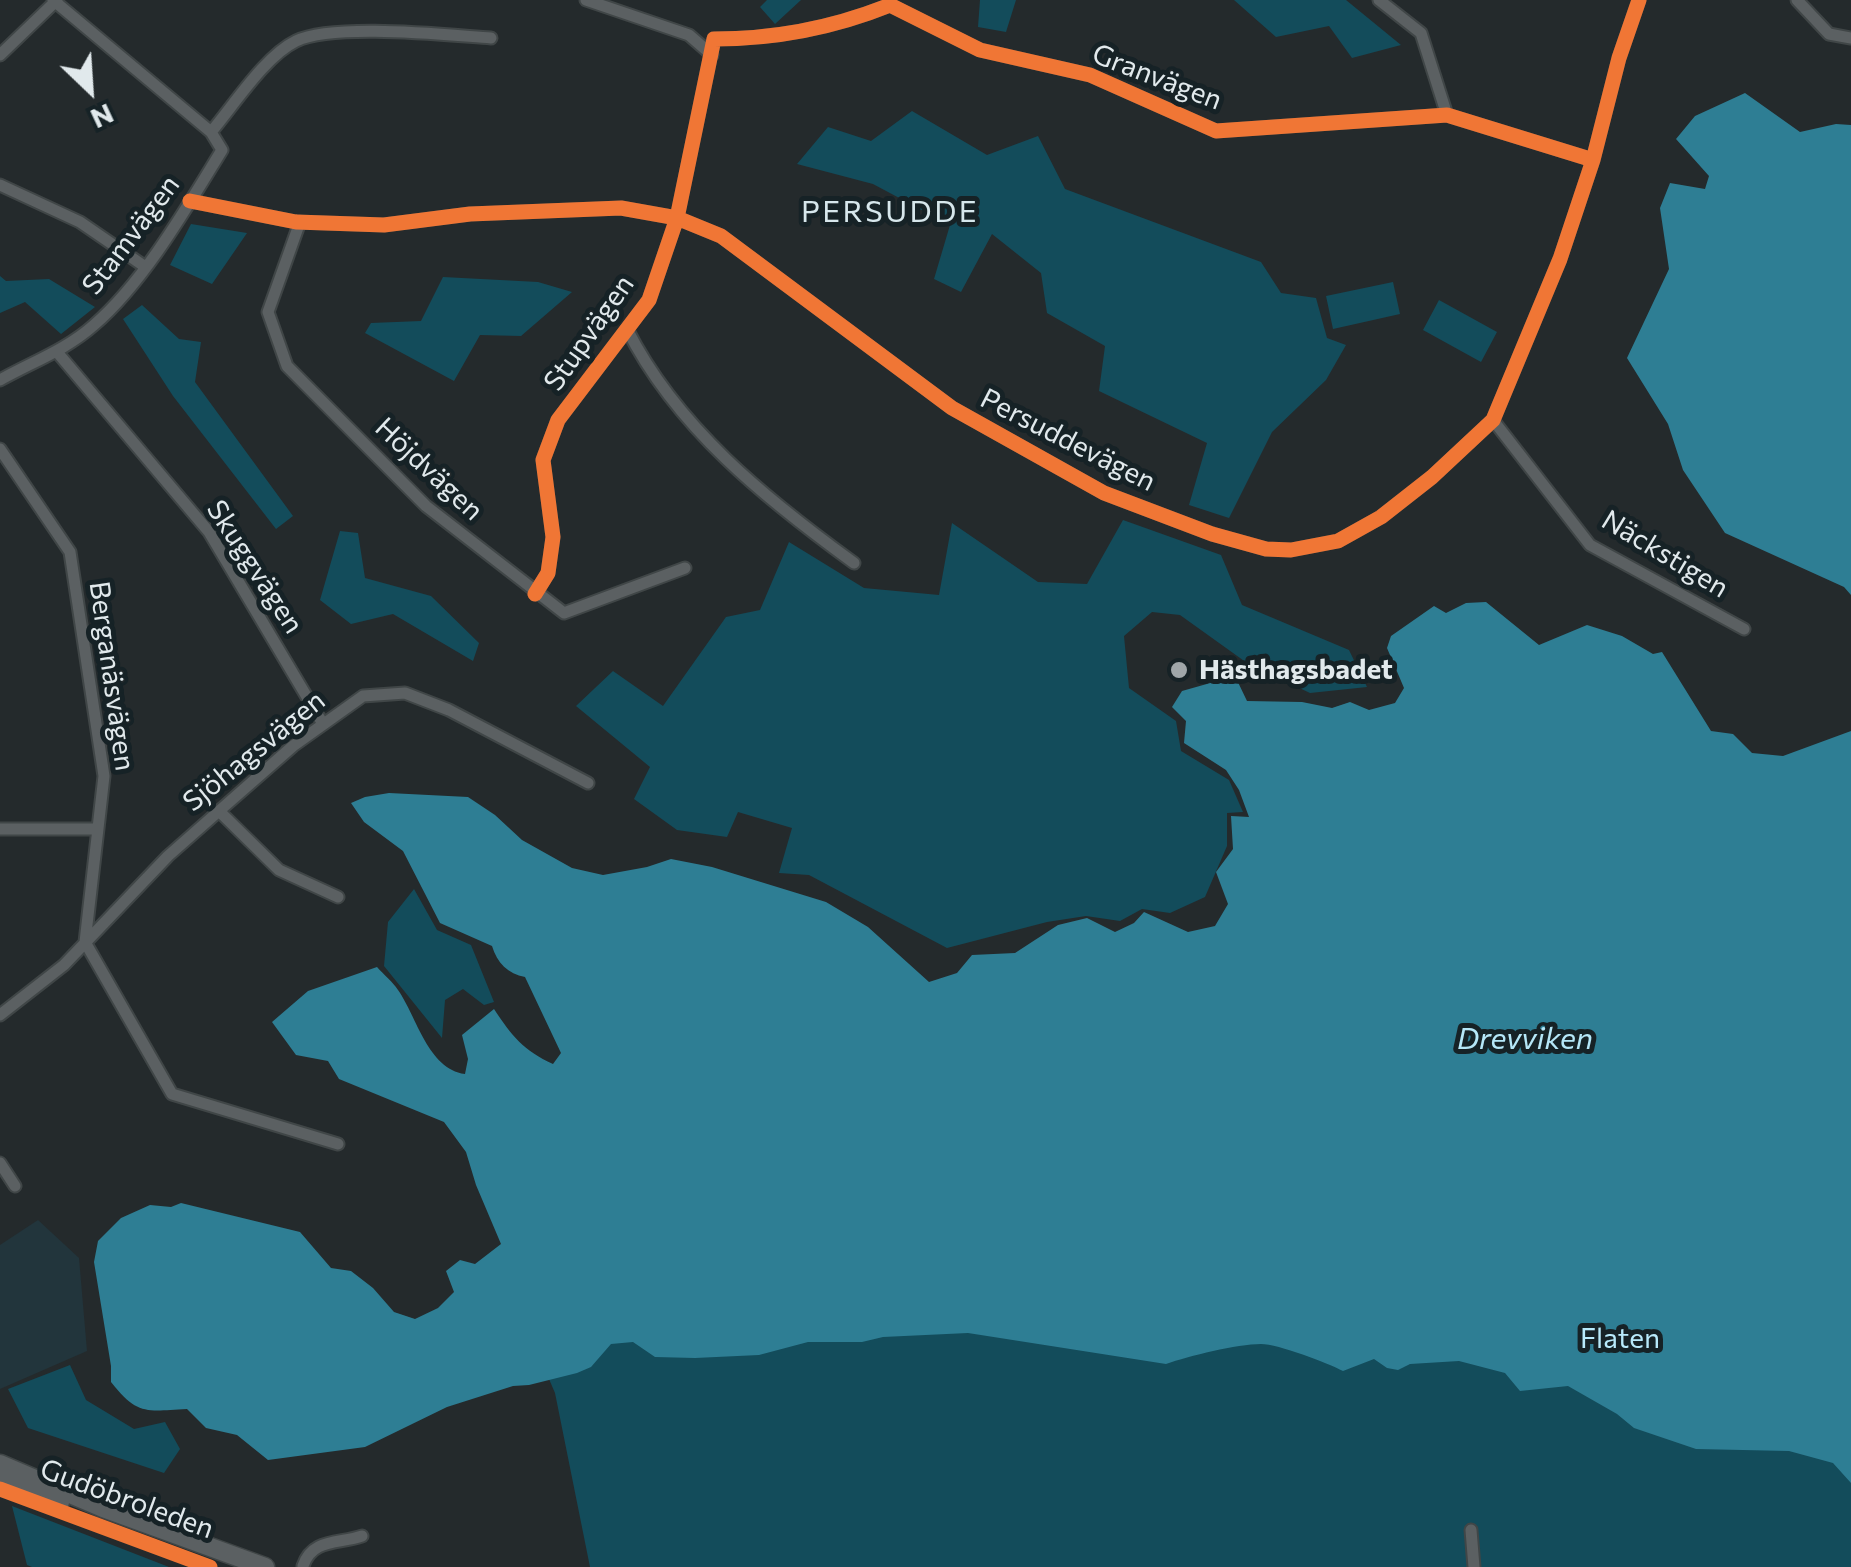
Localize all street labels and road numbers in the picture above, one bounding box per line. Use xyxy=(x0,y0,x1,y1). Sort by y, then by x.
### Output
street label: Granvägen xyxy=(1087,37,1227,117)
street label: Stamvägen xyxy=(75,169,187,301)
street label: Stupvägen xyxy=(537,269,641,397)
street label: Persuddevägen xyxy=(975,381,1161,499)
street label: Höjdvägen xyxy=(368,411,490,527)
street label: Skuggvägen xyxy=(200,494,310,640)
street label: Näckstigen xyxy=(1596,503,1734,605)
street label: Berganäsvägen xyxy=(82,579,142,773)
street label: Sjöhagsvägen xyxy=(176,684,332,818)
street label: Gudöbroleden xyxy=(36,1452,218,1546)

